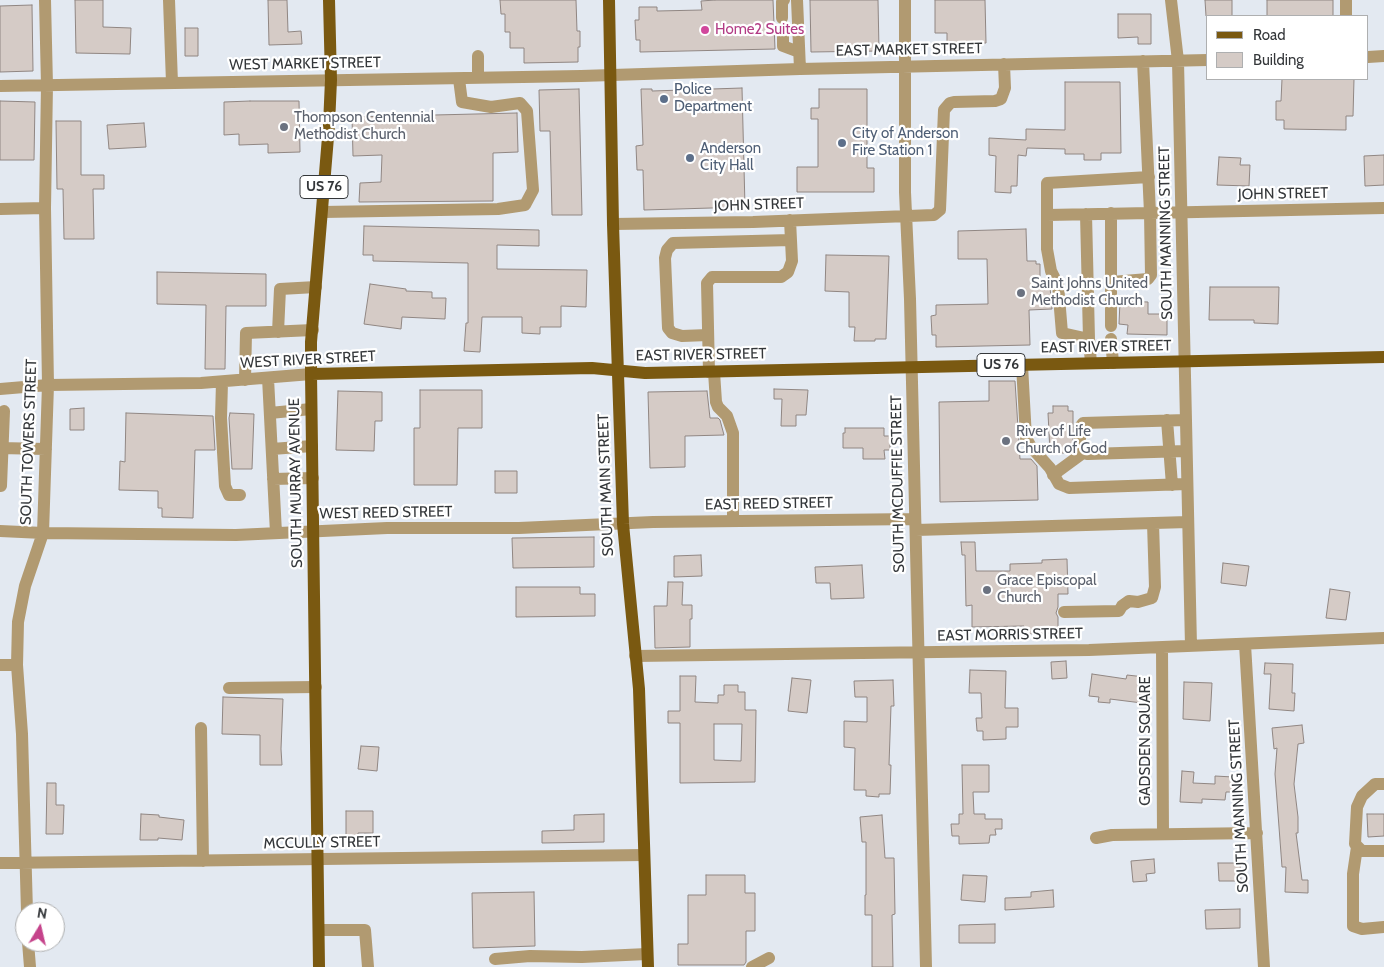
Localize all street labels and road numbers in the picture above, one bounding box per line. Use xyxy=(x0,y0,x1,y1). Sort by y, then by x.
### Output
street label: EAST MARKET STREET xyxy=(835,40,983,60)
street label: WEST MARKET STREET xyxy=(229,54,381,74)
street label: SOUTH MANNING STREET xyxy=(1155,146,1177,320)
road number: US 76 xyxy=(300,176,348,198)
street label: JOHN STREET xyxy=(1238,184,1328,204)
street label: JOHN STREET xyxy=(714,194,804,216)
street label: EAST RIVER STREET xyxy=(1040,337,1172,357)
street label: EAST RIVER STREET xyxy=(635,345,767,365)
street label: WEST RIVER STREET xyxy=(240,347,376,373)
road number: US 76 xyxy=(977,354,1025,376)
street label: SOUTH TOWERS STREET xyxy=(17,359,41,525)
street label: SOUTH MCDUFFIE STREET xyxy=(887,395,909,573)
street label: SOUTH MURRAY AVENUE xyxy=(286,398,306,568)
street label: SOUTH MAIN STREET xyxy=(595,413,617,557)
street label: EAST REED STREET xyxy=(705,494,833,514)
street label: WEST REED STREET xyxy=(319,503,453,523)
street label: EAST MORRIS STREET xyxy=(937,625,1083,645)
street label: GADSDEN SQUARE xyxy=(1137,676,1155,806)
street label: SOUTH MANNING STREET xyxy=(1225,719,1253,893)
street label: MCCULLY STREET xyxy=(263,833,381,853)

